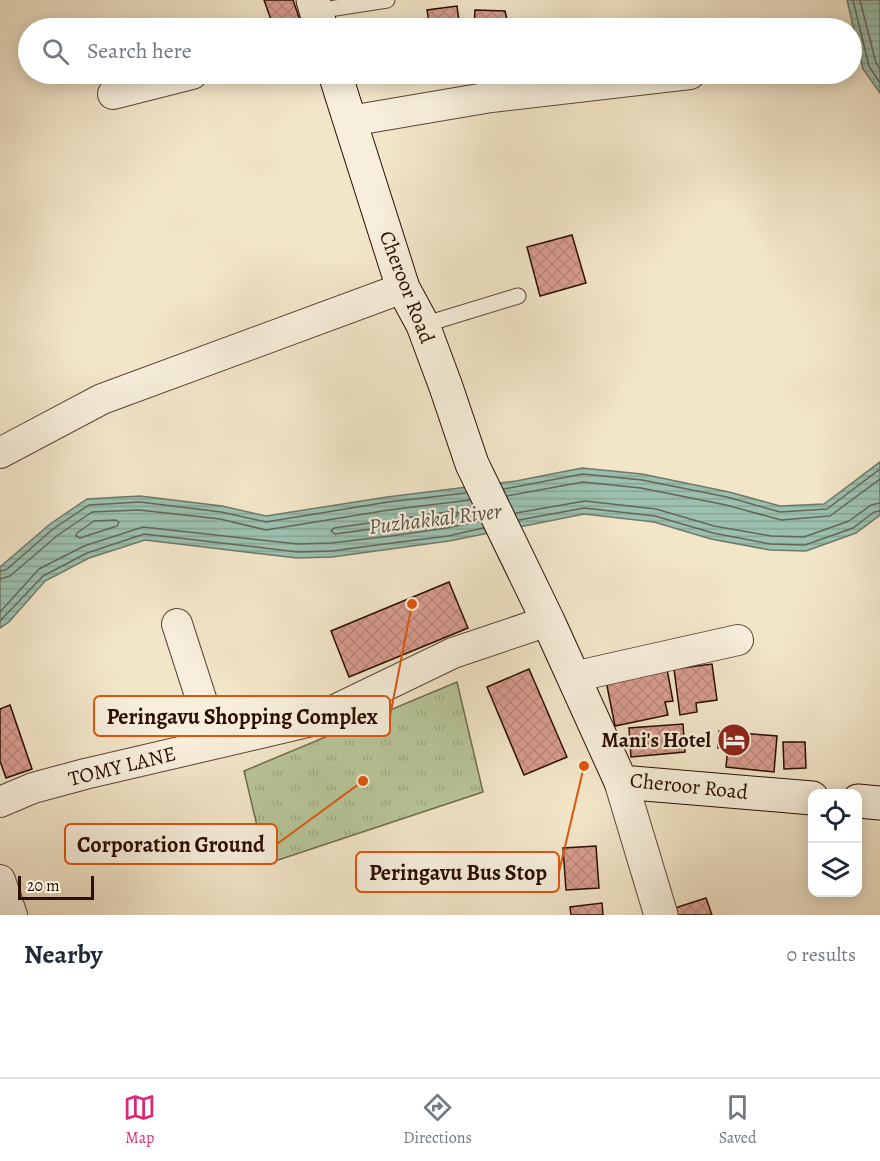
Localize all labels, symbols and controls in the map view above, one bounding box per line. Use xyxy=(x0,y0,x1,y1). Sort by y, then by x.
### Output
search box xyxy=(18,18,862,84)
icon: search xyxy=(39,35,72,68)
text: Search here xyxy=(87,36,192,66)
street label: Cheroor Road xyxy=(373,227,442,348)
water label: Puzhakkal River xyxy=(367,496,504,542)
callout: Peringavu Shopping Complex xyxy=(94,696,390,736)
text: Peringavu Shopping Complex xyxy=(106,702,378,732)
hotel icon: Mani's Hotel xyxy=(716,722,752,758)
place label: Mani's Hotel xyxy=(601,726,711,754)
street label: TOMY LANE xyxy=(65,739,179,793)
street label: Cheroor Road xyxy=(629,766,750,806)
map controls xyxy=(808,789,862,897)
button: locate xyxy=(808,789,862,843)
callout: Corporation Ground xyxy=(65,824,277,864)
text: Corporation Ground xyxy=(77,830,265,860)
button: layers xyxy=(808,843,862,897)
callout: Peringavu Bus Stop xyxy=(356,852,559,892)
text: Peringavu Bus Stop xyxy=(369,858,547,888)
scale bar xyxy=(18,873,94,900)
text: 20 m xyxy=(27,875,60,897)
text: Nearby xyxy=(24,937,103,972)
text: 0 results xyxy=(787,941,856,968)
tab: Map xyxy=(123,1091,156,1149)
tab: Directions xyxy=(403,1091,472,1149)
tab: Saved xyxy=(719,1091,757,1149)

